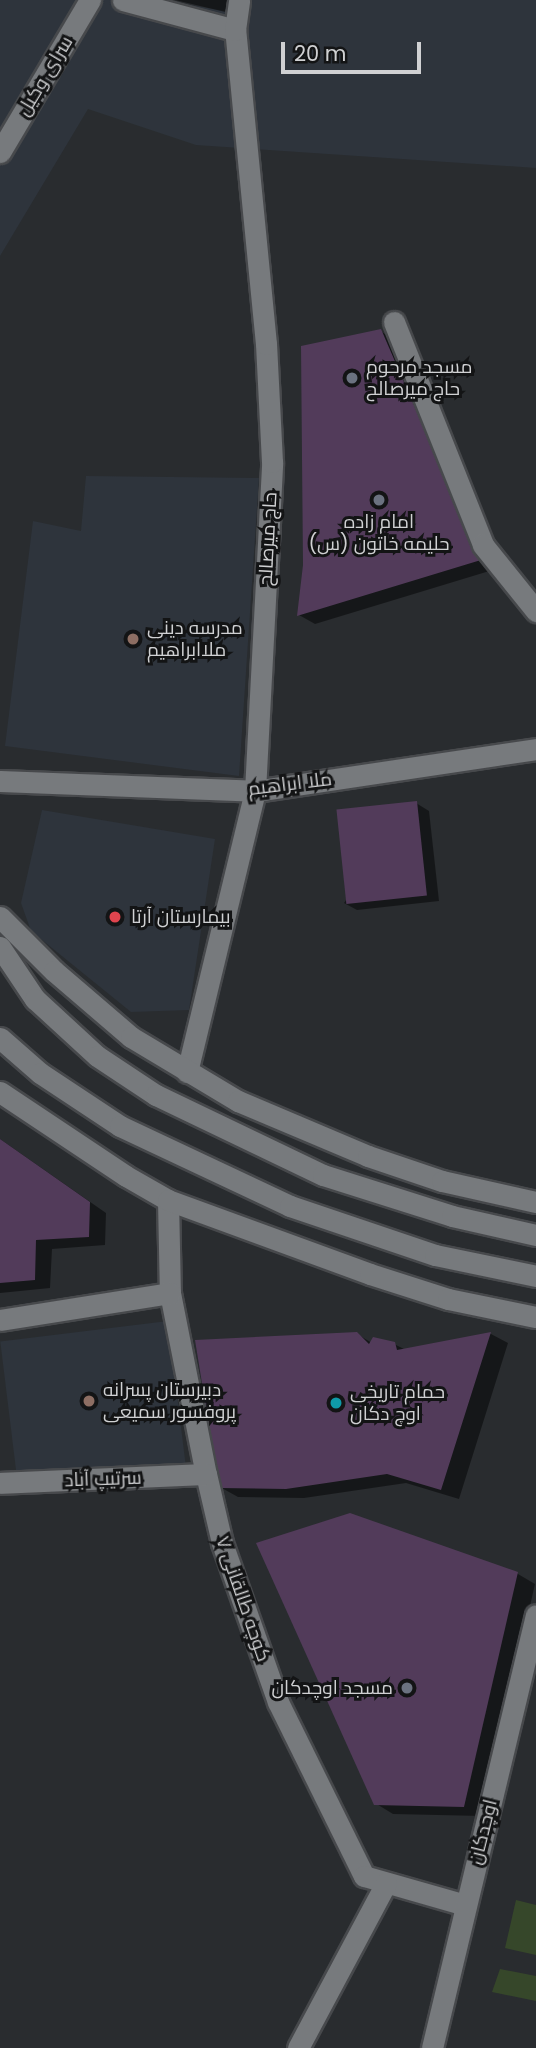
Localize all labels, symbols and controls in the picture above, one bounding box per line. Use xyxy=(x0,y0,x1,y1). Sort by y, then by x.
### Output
scale bar xyxy=(284,28,424,72)
street label: سرای وکیل xyxy=(12,32,78,120)
text: 20 m xyxy=(294,39,347,68)
place label: مسجد مرحوم حاج میرصالح xyxy=(366,356,473,400)
marker: مسجد مرحوم حاج میرصالح xyxy=(344,370,360,386)
street label: حاج میرصالح xyxy=(254,491,282,587)
marker: امام زاده حلیمه خاتون (س) xyxy=(371,492,387,508)
place label: امام زاده حلیمه خاتون (س) xyxy=(308,511,450,555)
place label: مدرسه دینی ملاابراهیم xyxy=(147,617,243,661)
marker: مدرسه دینی ملاابراهیم xyxy=(125,631,141,647)
street label: ملا ابراهیم xyxy=(247,768,333,800)
place label: بیمارستان آرتا xyxy=(131,906,231,928)
marker: بیمارستان آرتا xyxy=(105,907,125,927)
place label: دبیرستان پسرانه پروفسور سمیعی xyxy=(103,1379,236,1423)
place label: حمام تاریخی اوچ دکان xyxy=(350,1381,445,1425)
marker: دبیرستان پسرانه پروفسور سمیعی xyxy=(81,1393,97,1409)
marker: حمام تاریخی اوچ دکان xyxy=(328,1395,344,1411)
street label: سرتیپ آباد xyxy=(64,1466,142,1492)
street label: کوچه طالقانی ۷ xyxy=(211,1533,275,1665)
place label: مسجد اوچدکان xyxy=(271,1677,393,1699)
marker: مسجد اوچدکان xyxy=(399,1680,415,1696)
street label: اوچدکان xyxy=(464,1797,502,1867)

